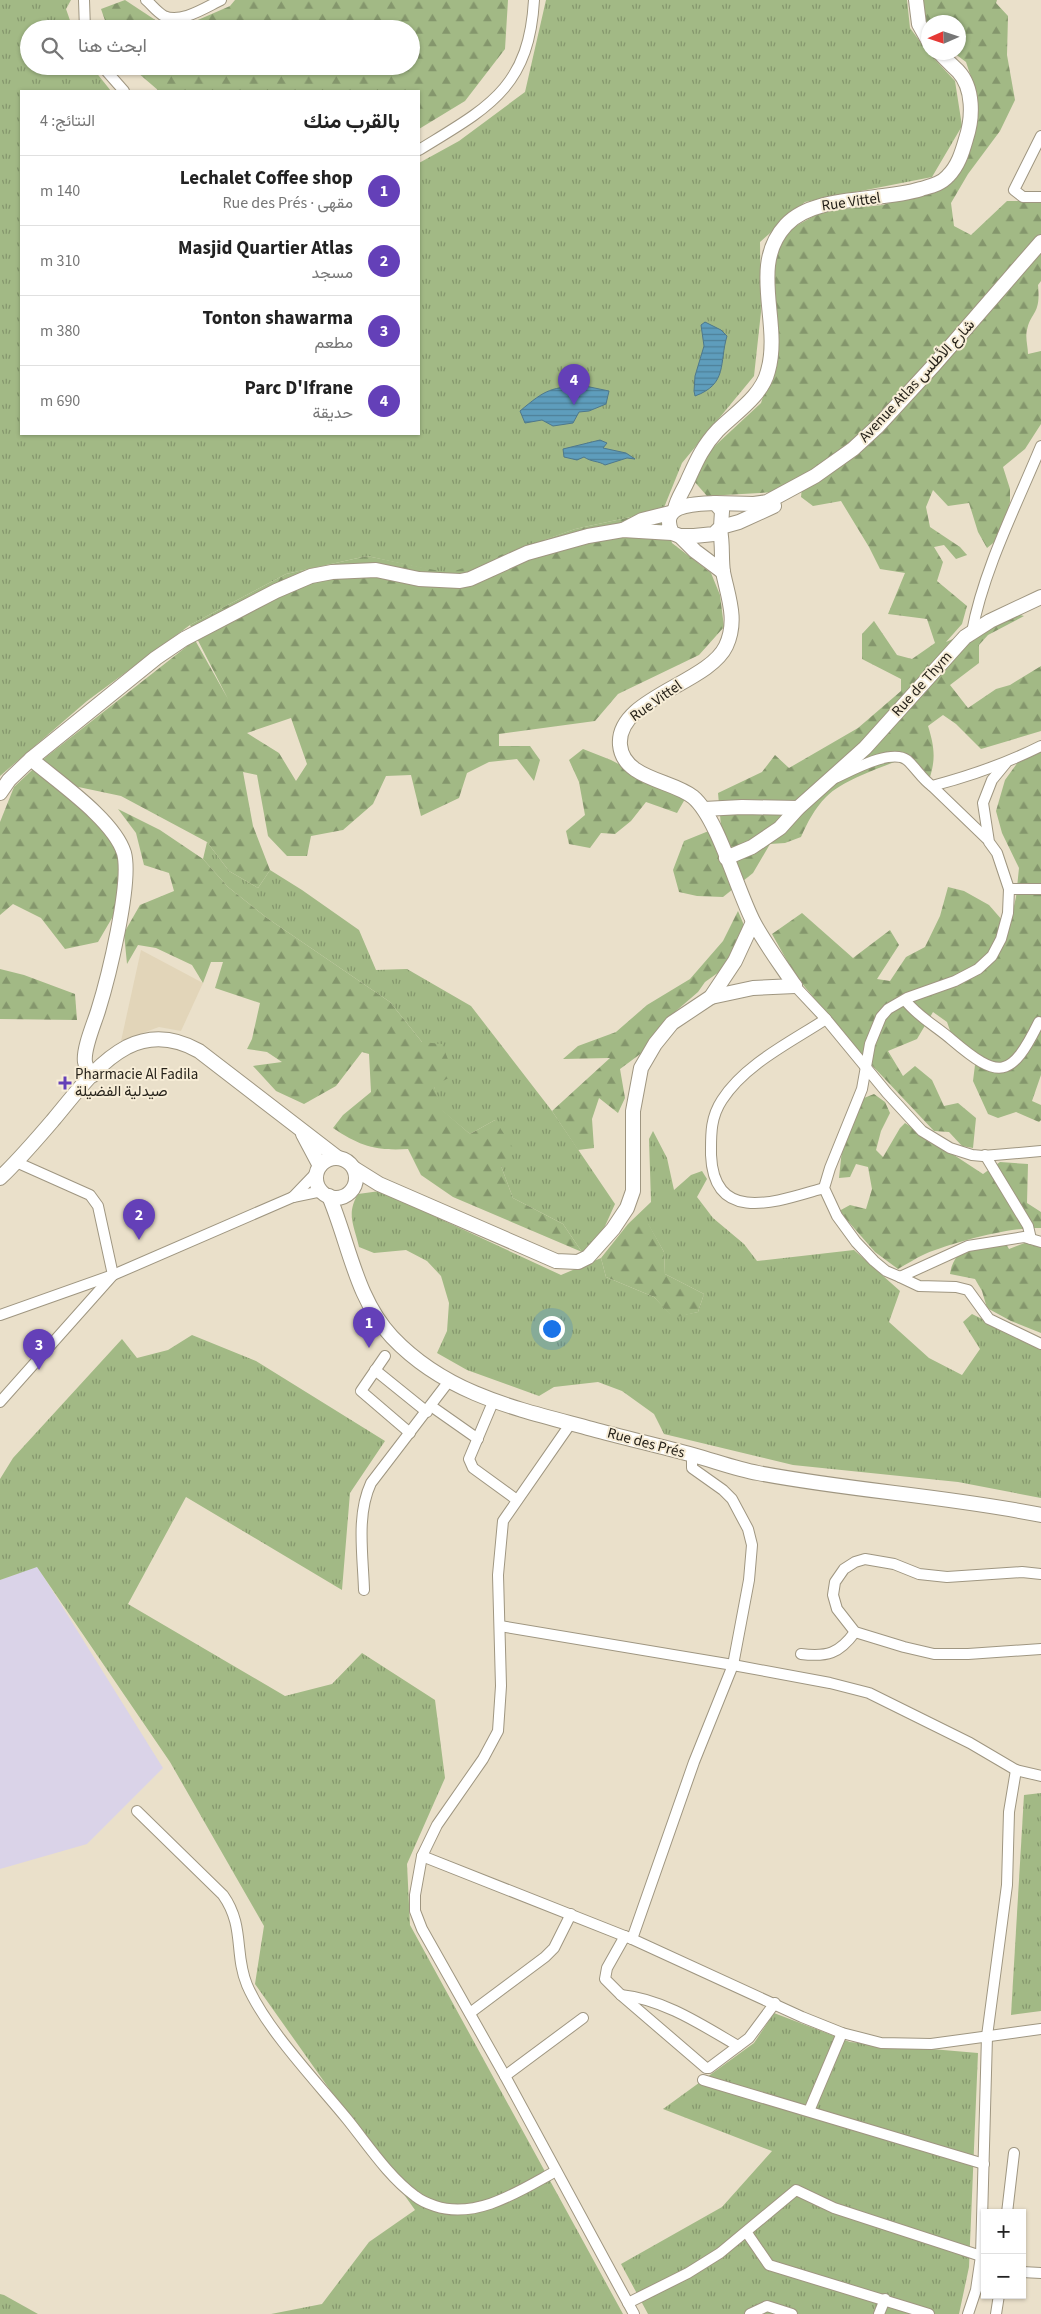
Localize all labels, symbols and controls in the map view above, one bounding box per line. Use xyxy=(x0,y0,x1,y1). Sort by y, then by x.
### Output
north arrow xyxy=(921,15,966,60)
search box xyxy=(20,20,420,75)
text: ابحث هنا xyxy=(78,33,147,60)
icon: search xyxy=(38,34,66,62)
text: بالقرب منك xyxy=(304,106,400,136)
text: النتائج: 4 xyxy=(40,110,95,132)
text: Lechalet Coffee shop xyxy=(180,165,353,192)
text: 140 m xyxy=(40,180,80,202)
text: 1 xyxy=(380,180,388,202)
street label: Rue Vittel xyxy=(820,187,882,217)
text: مقهى · Rue des Prés xyxy=(222,192,353,214)
text: Masjid Quartier Atlas xyxy=(178,235,353,262)
text: 310 m xyxy=(40,250,80,272)
text: 2 xyxy=(380,250,388,272)
text: مسجد xyxy=(312,262,353,284)
text: Tonton shawarma xyxy=(203,305,353,332)
street label: Avenue Atlas شارع الأطلس xyxy=(854,315,980,447)
text: 380 m xyxy=(40,320,80,342)
text: 3 xyxy=(380,320,388,342)
text: مطعم xyxy=(314,332,353,354)
pin: 4 xyxy=(558,364,590,405)
text: Parc D'Ifrane xyxy=(245,375,353,402)
text: 690 m xyxy=(40,390,80,412)
text: 4 xyxy=(380,390,388,412)
text: حديقة xyxy=(313,402,353,424)
street label: Rue de Thym xyxy=(887,647,957,721)
street label: Rue Vittel xyxy=(626,675,687,727)
place label: Pharmacie Al Fadila صيدلية الفضيلة xyxy=(75,1064,198,1102)
marker: Pharmacie Al Fadila صيدلية الفضيلة xyxy=(59,1077,71,1089)
pin: 2 xyxy=(123,1199,155,1240)
pin: 1 xyxy=(353,1307,385,1348)
your location xyxy=(539,1316,565,1342)
pin: 3 xyxy=(23,1329,55,1370)
street label: Rue des Prés xyxy=(605,1423,687,1463)
map controls xyxy=(981,2209,1026,2299)
button: + xyxy=(981,2209,1026,2254)
button: − xyxy=(981,2254,1026,2299)

